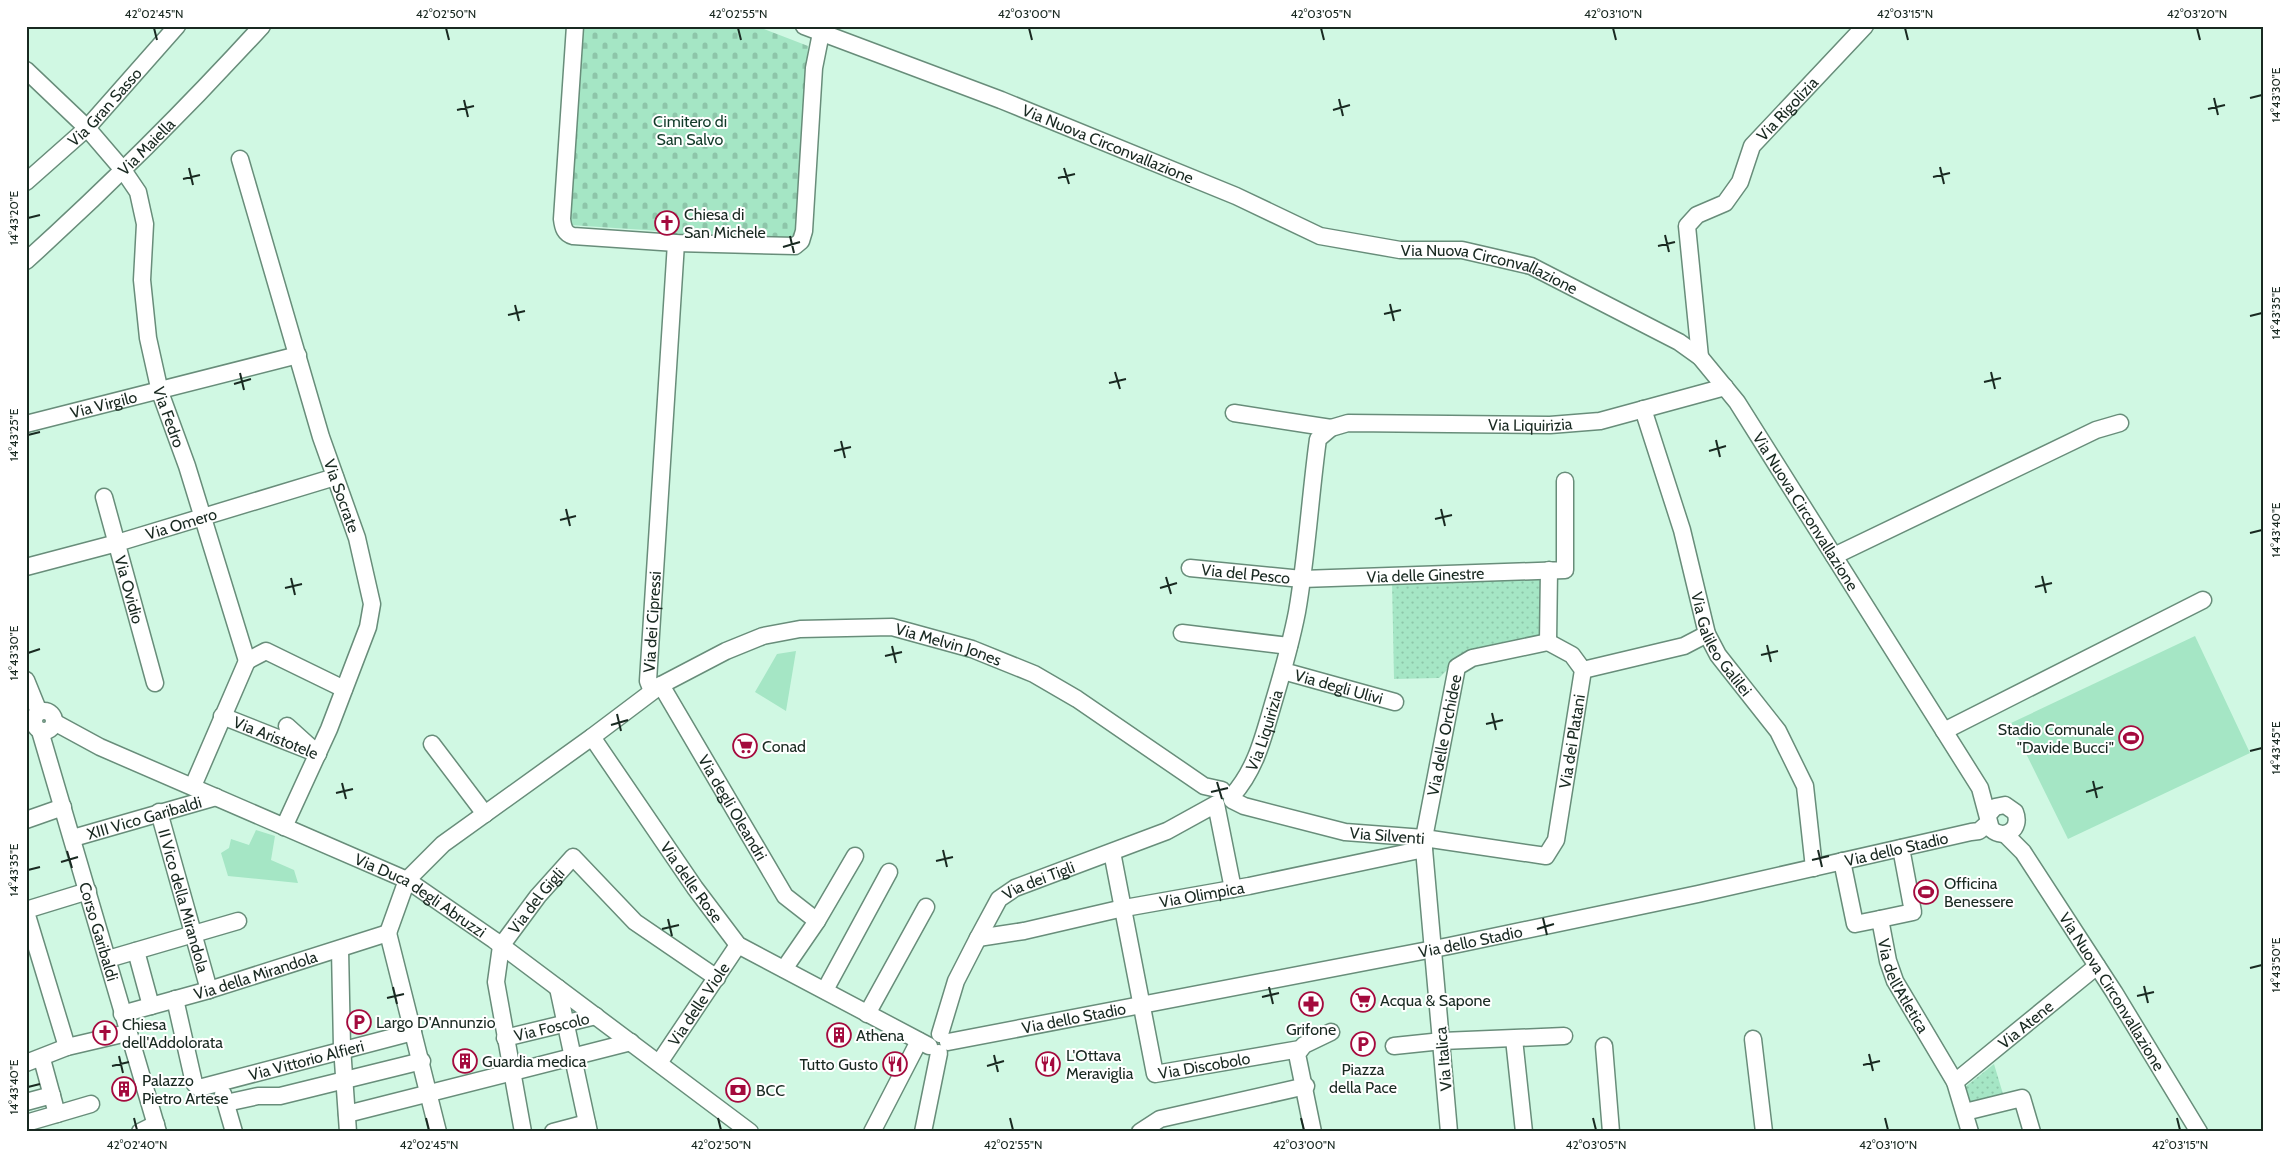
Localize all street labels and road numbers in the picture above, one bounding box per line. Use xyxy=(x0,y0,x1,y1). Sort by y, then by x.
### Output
street label: Via Gran Sasso xyxy=(64,64,146,150)
street label: Via Rigolizia xyxy=(1753,73,1822,145)
street label: Via Nuova Circonvallazione xyxy=(1019,101,1196,188)
street label: Via Maiella xyxy=(114,114,179,179)
street label: Via Nuova Circonvallazione xyxy=(1401,241,1581,298)
street label: Via Fedro xyxy=(149,385,188,450)
street label: Via Virgilo xyxy=(68,387,139,422)
street label: Via Liquirizia xyxy=(1488,414,1573,435)
street label: Via Nuova Circonvallazione xyxy=(1749,429,1862,594)
street label: Via Socrate xyxy=(320,457,363,535)
street label: Via Omero xyxy=(143,504,219,544)
street label: Via Ovidio xyxy=(111,554,147,626)
street label: Via del Pesco xyxy=(1200,560,1291,588)
street label: Via delle Ginestre xyxy=(1366,564,1485,587)
street label: Via dei Cipressi xyxy=(640,571,665,673)
street label: Via Galileo Galilei xyxy=(1687,590,1756,700)
street label: Via Melvin Jones xyxy=(893,619,1005,670)
street label: Via degli Ulivi xyxy=(1292,666,1385,708)
street label: Via delle Orchidee xyxy=(1423,673,1465,797)
street label: Via Liquirizia xyxy=(1242,687,1287,774)
street label: Via dei Platani xyxy=(1555,693,1589,790)
street label: Via Aristotele xyxy=(231,712,321,763)
street label: Via degli Oleandri xyxy=(694,751,771,864)
street label: XIII Vico Garibaldi xyxy=(85,793,204,844)
street label: Via Silventi xyxy=(1349,823,1425,848)
street label: II Vico della Mirandola xyxy=(154,827,213,975)
street label: Via dello Stadio xyxy=(1843,828,1950,870)
street label: Via delle Rose xyxy=(656,838,727,926)
street label: Via Duca degli Abruzzi xyxy=(352,849,490,942)
street label: Via dei Tigli xyxy=(999,858,1077,904)
street label: Via del Gigli xyxy=(504,864,568,938)
street label: Via Olimpica xyxy=(1158,878,1246,912)
street label: Corso Garibaldi xyxy=(75,880,122,983)
street label: Via Nuova Circonvallazione xyxy=(2055,909,2169,1074)
street label: Via dello Stadio xyxy=(1417,922,1524,962)
street label: Via dell'Atletica xyxy=(1874,937,1933,1037)
street label: Via della Mirandola xyxy=(192,947,320,1004)
street label: Via delle Viole xyxy=(664,959,734,1050)
street label: Via Atene xyxy=(1994,997,2057,1053)
street label: Via dello Stadio xyxy=(1020,999,1128,1038)
street label: Via Foscolo xyxy=(512,1009,591,1045)
street label: Via Italica xyxy=(1431,1026,1456,1092)
street label: Via Vittorio Alfieri xyxy=(247,1036,366,1085)
street label: Via Discobolo xyxy=(1157,1049,1252,1083)

